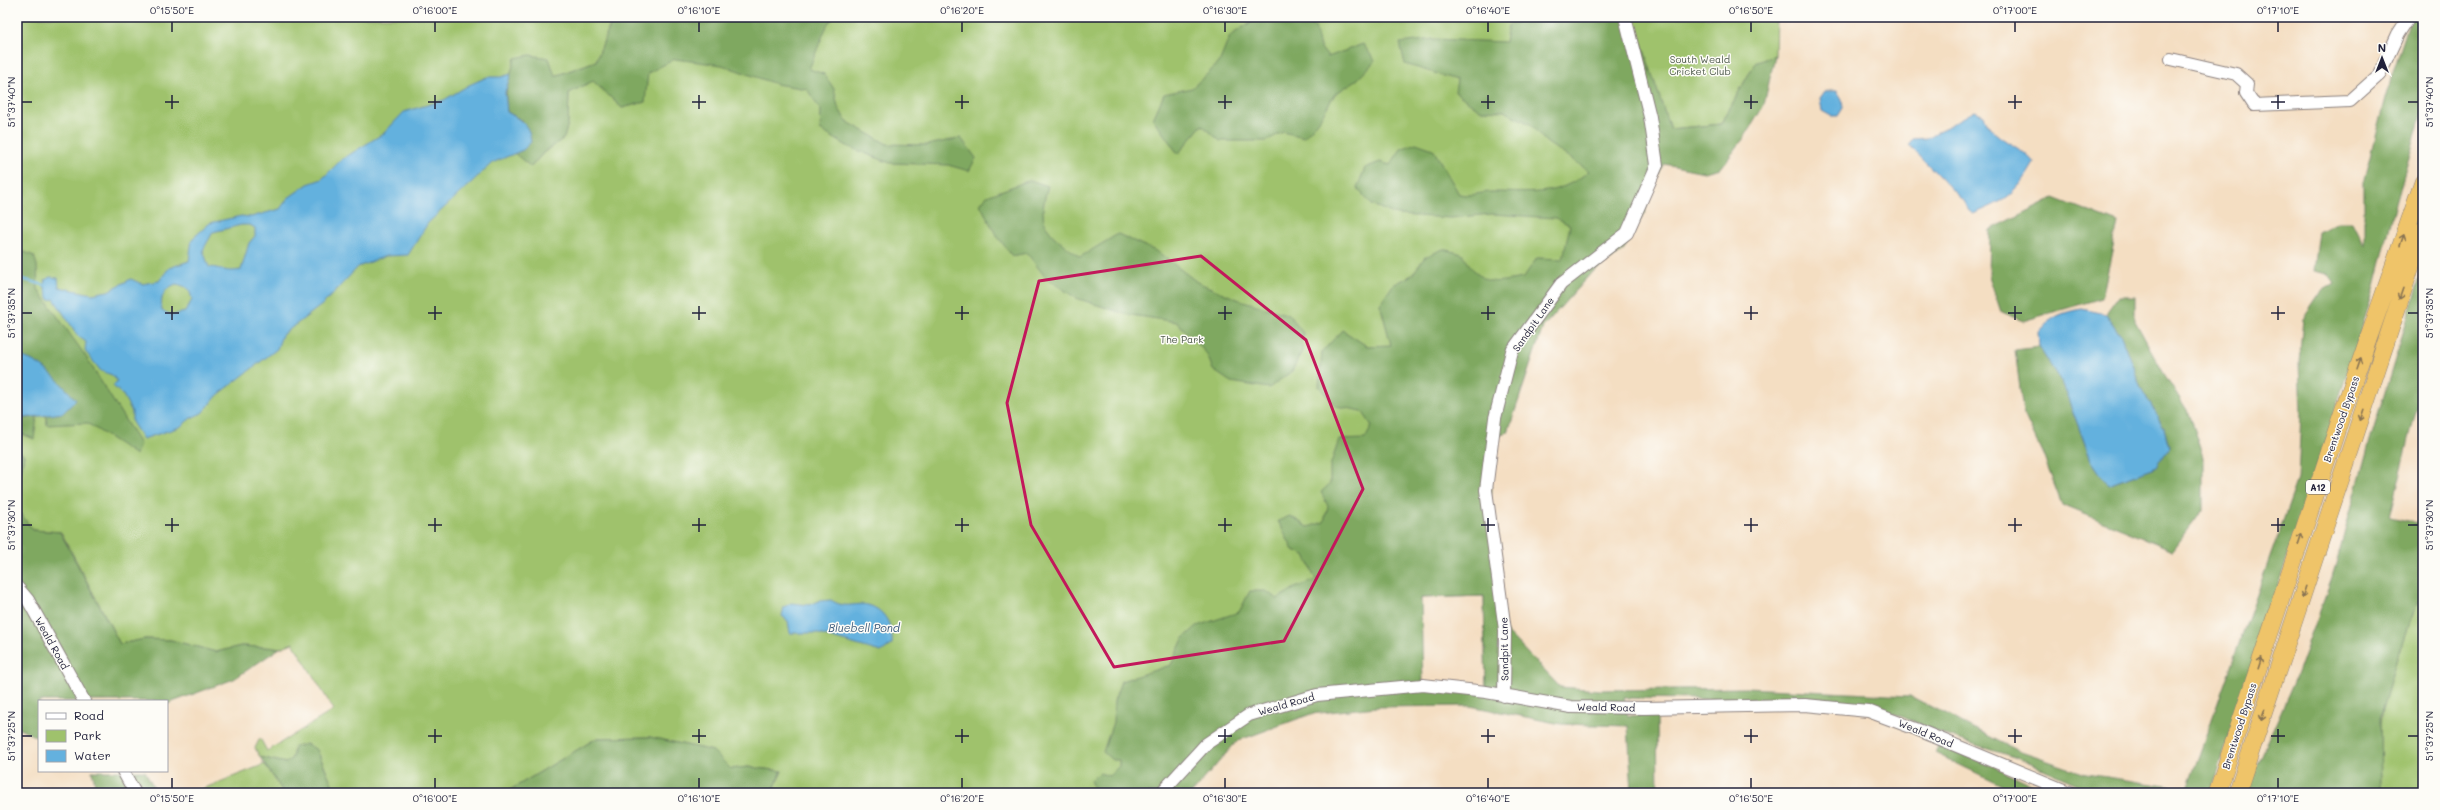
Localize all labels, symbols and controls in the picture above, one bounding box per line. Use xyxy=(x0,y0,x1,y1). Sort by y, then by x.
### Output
text: 0°15'50"E xyxy=(150,3,194,17)
text: 0°16'00"E xyxy=(413,3,457,17)
text: 0°16'10"E xyxy=(678,3,721,17)
text: 0°16'20"E xyxy=(940,3,984,17)
text: 0°16'30"E xyxy=(1203,3,1247,17)
text: 0°16'40"E xyxy=(1466,3,1510,17)
text: 0°16'50"E xyxy=(1729,3,1773,17)
text: 0°17'00"E xyxy=(1993,3,2037,17)
text: 0°17'10"E xyxy=(2257,3,2299,17)
north arrow xyxy=(2362,38,2402,78)
text: N xyxy=(2378,40,2386,55)
park label: South Weald Cricket Club xyxy=(1669,52,1731,78)
text: 51°37'40"N xyxy=(4,77,18,127)
text: 51°37'40"N xyxy=(2422,77,2436,127)
one-way arrow xyxy=(2398,235,2406,247)
text: 51°37'35"N xyxy=(4,288,18,338)
one-way arrow xyxy=(2397,288,2405,300)
text: 51°37'35"N xyxy=(2422,288,2436,338)
street label: Sandpit Lane xyxy=(1509,294,1557,354)
park label: The Park xyxy=(1160,332,1204,346)
one-way arrow xyxy=(2356,357,2364,369)
street label: Brentwood Bypass xyxy=(2320,374,2362,464)
one-way arrow xyxy=(2358,408,2365,421)
road number: A12 xyxy=(2306,480,2330,494)
text: 51°37'30"N xyxy=(4,500,18,550)
text: 51°37'30"N xyxy=(2422,500,2436,550)
one-way arrow xyxy=(2297,534,2305,546)
one-way arrow xyxy=(2299,585,2307,597)
street label: Weald Road xyxy=(32,614,72,672)
street label: Sandpit Lane xyxy=(1496,617,1512,681)
water label: Bluebell Pond xyxy=(828,620,901,635)
one-way arrow xyxy=(2257,657,2264,670)
street label: Brentwood Bypass xyxy=(2218,681,2260,771)
street label: Weald Road xyxy=(1256,689,1316,719)
street label: Weald Road xyxy=(1577,699,1635,715)
legend xyxy=(38,700,168,772)
text: Road xyxy=(74,707,104,723)
one-way arrow xyxy=(2259,709,2267,721)
text: 51°37'25"N xyxy=(4,711,18,761)
text: 51°37'25"N xyxy=(2422,711,2436,761)
street label: Weald Road xyxy=(1896,716,1956,750)
text: Park xyxy=(74,727,101,743)
text: Water xyxy=(74,747,111,763)
text: 0°15'50"E xyxy=(150,791,194,805)
text: 0°16'00"E xyxy=(413,791,457,805)
text: 0°16'10"E xyxy=(678,791,721,805)
text: 0°16'20"E xyxy=(940,791,984,805)
text: 0°16'30"E xyxy=(1203,791,1247,805)
text: 0°16'40"E xyxy=(1466,791,1510,805)
text: 0°16'50"E xyxy=(1729,791,1773,805)
text: 0°17'00"E xyxy=(1993,791,2037,805)
text: 0°17'10"E xyxy=(2257,791,2299,805)

